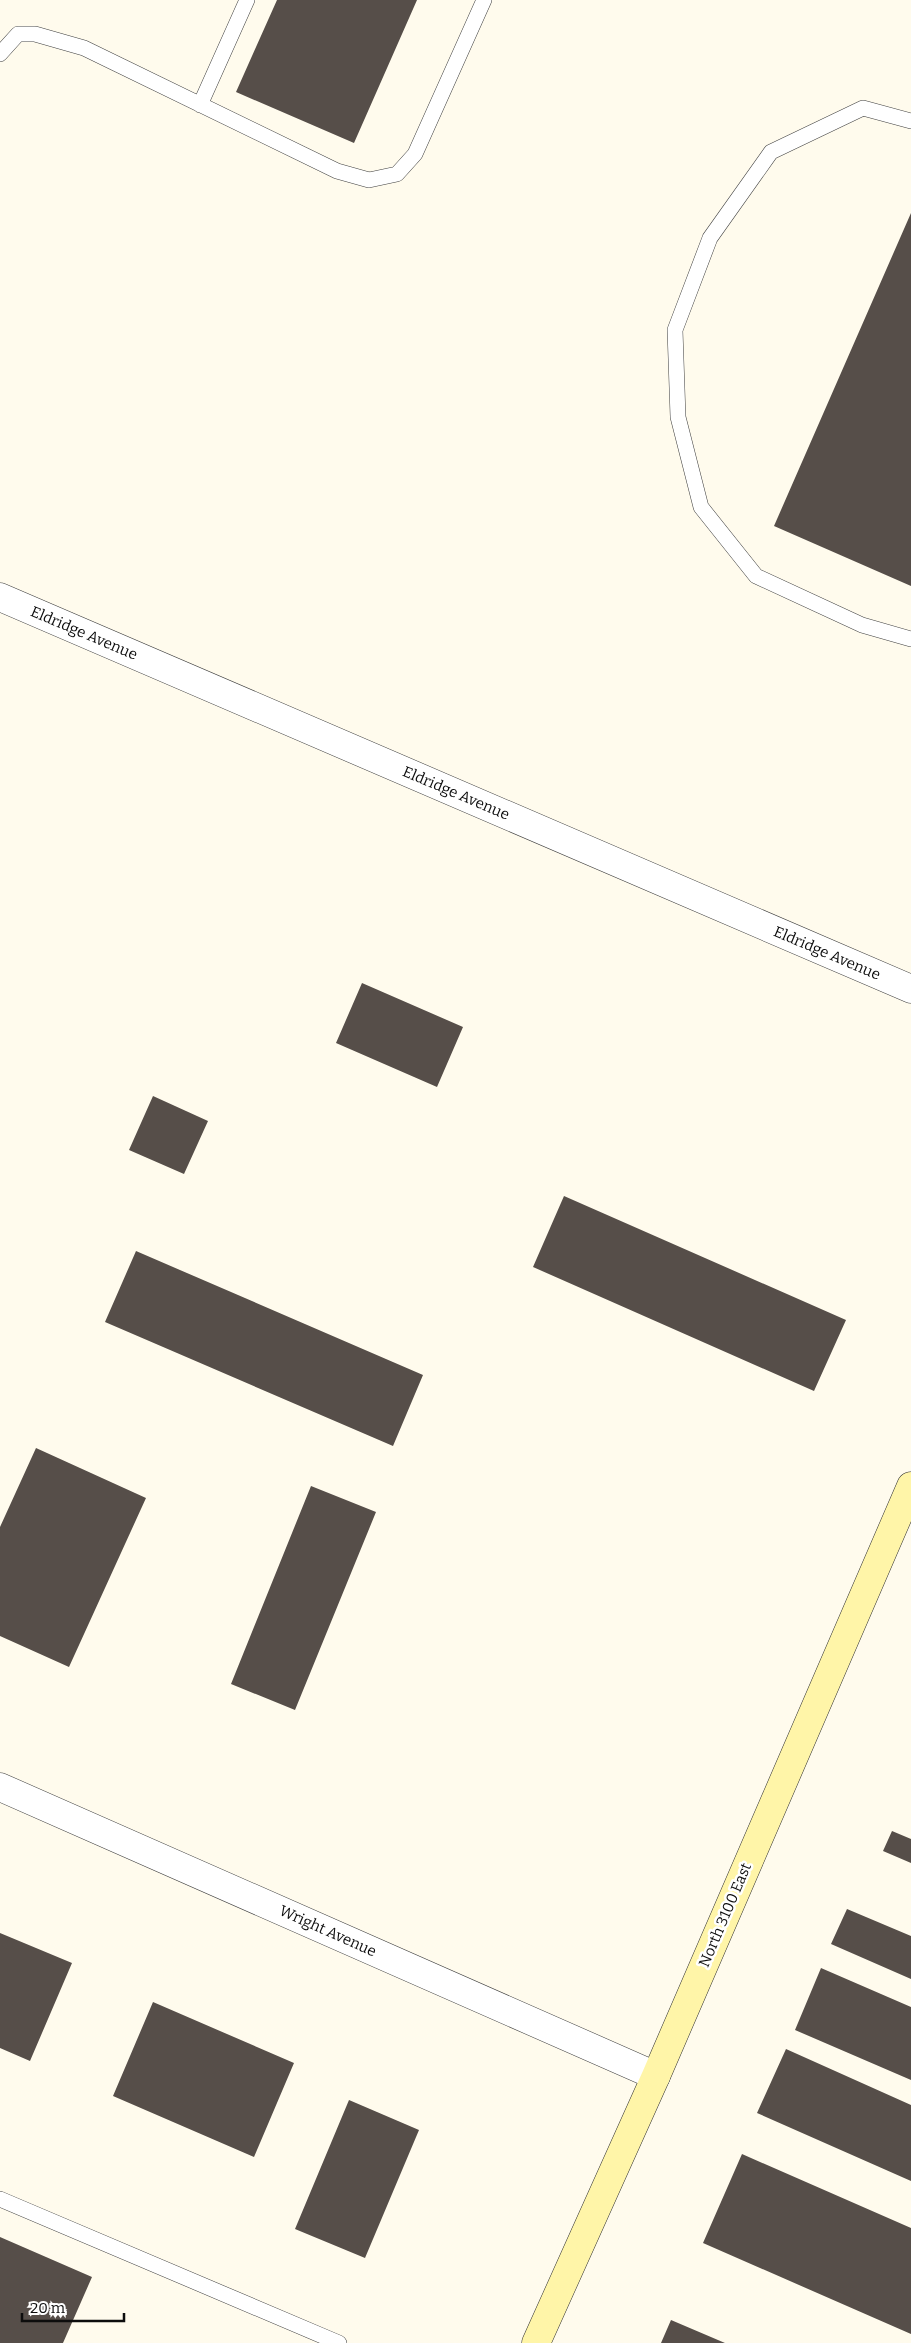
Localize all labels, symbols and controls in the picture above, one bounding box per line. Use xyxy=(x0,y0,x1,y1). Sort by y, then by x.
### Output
street label: Eldridge Avenue xyxy=(28,602,140,664)
street label: Eldridge Avenue xyxy=(400,762,512,824)
street label: Eldridge Avenue xyxy=(771,922,883,984)
street label: North 3100 East xyxy=(695,1860,755,1970)
street label: Wright Avenue xyxy=(277,1902,379,1960)
scale bar xyxy=(22,2290,125,2322)
text: 20 m xyxy=(30,2299,66,2317)

